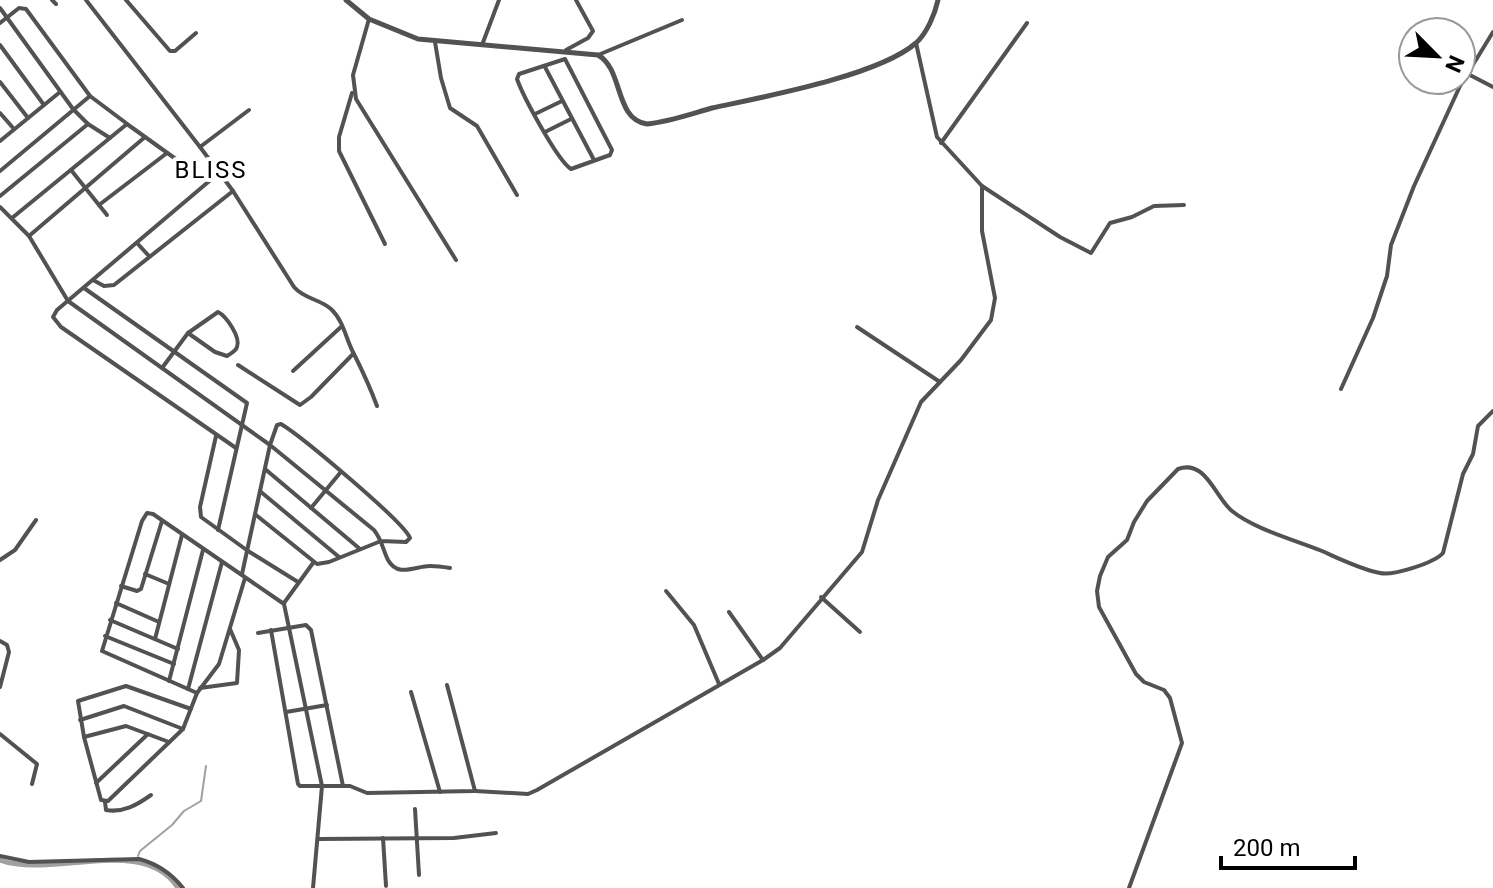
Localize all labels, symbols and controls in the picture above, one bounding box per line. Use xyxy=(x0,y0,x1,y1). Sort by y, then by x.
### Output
north arrow xyxy=(1397,16,1477,96)
text: N xyxy=(1440,52,1469,76)
district label: BLISS xyxy=(175,156,247,184)
scale bar xyxy=(1221,820,1355,870)
text: 200 m xyxy=(1233,834,1300,862)

